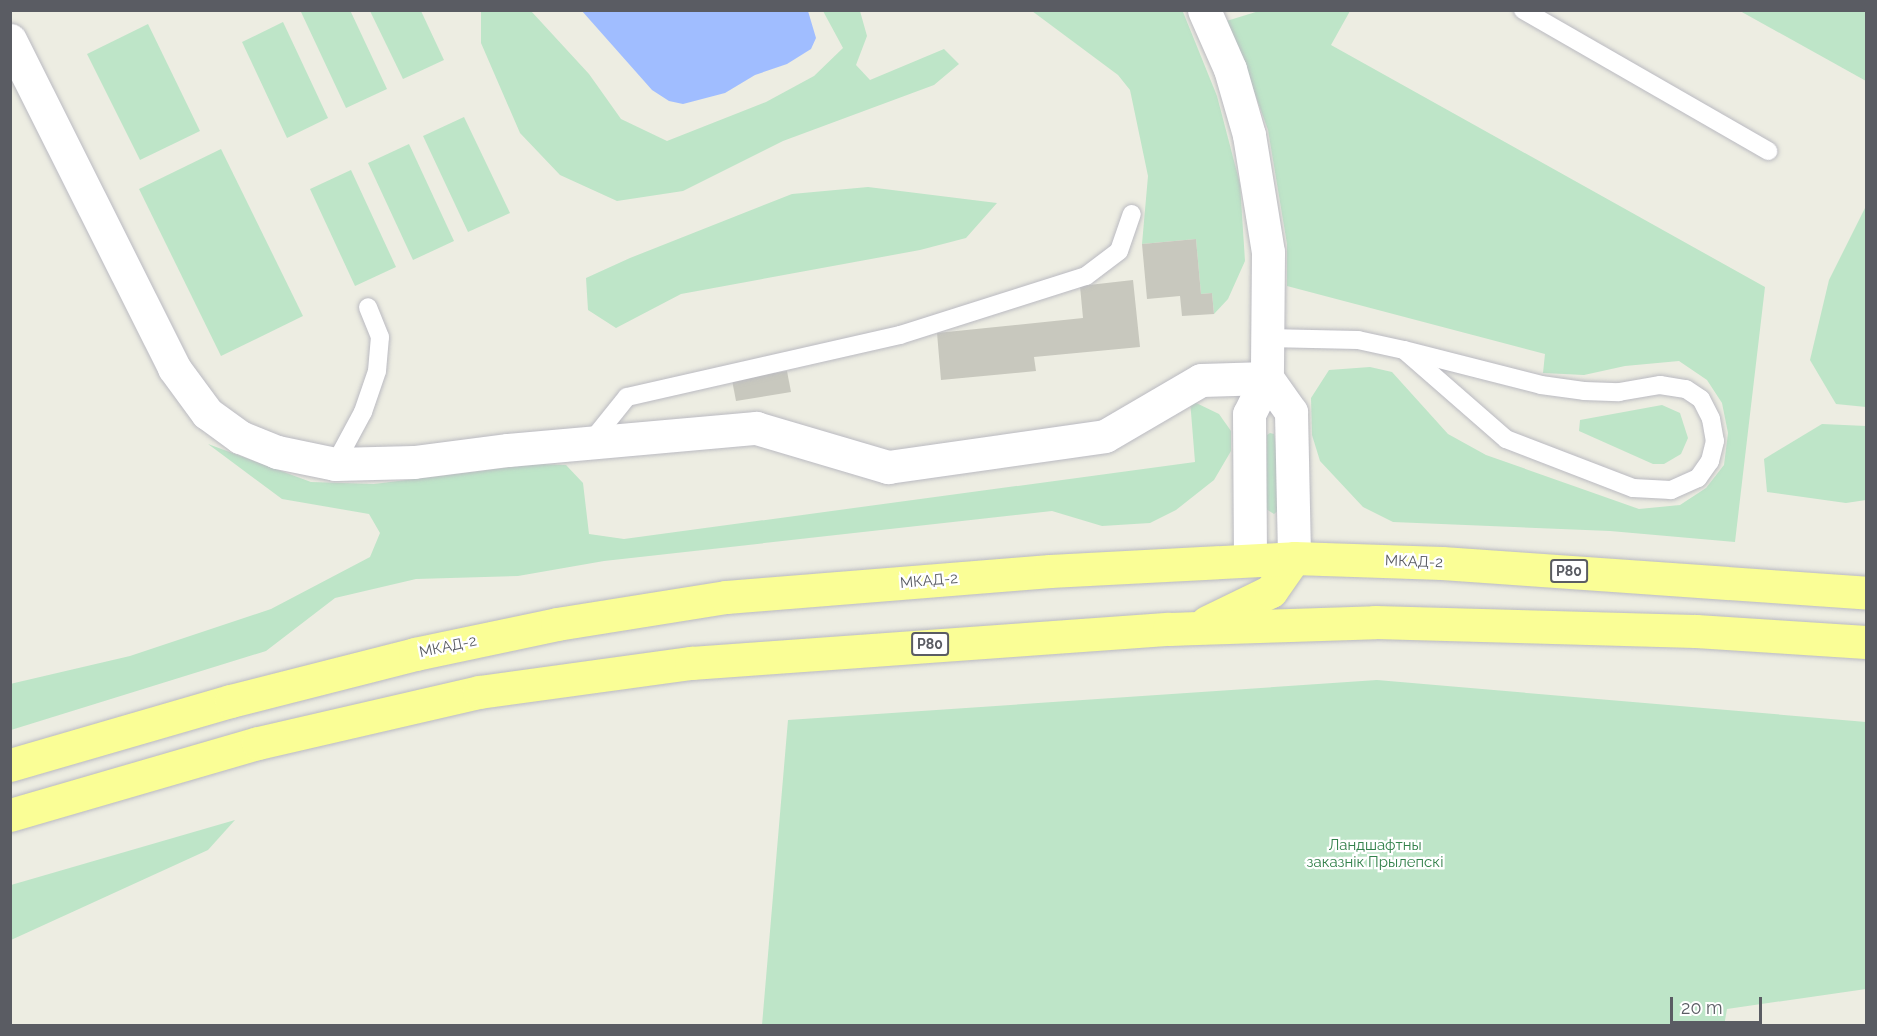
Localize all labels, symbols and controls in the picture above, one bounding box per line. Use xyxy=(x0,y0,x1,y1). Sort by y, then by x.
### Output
street label: МКАД-2 xyxy=(1385,552,1443,572)
road number: Р80 xyxy=(1550,560,1588,582)
street label: МКАД-2 xyxy=(899,570,959,592)
street label: МКАД-2 xyxy=(418,632,478,662)
road number: Р80 xyxy=(910,633,950,655)
park label: Ландшафтны заказнік Прылепскі xyxy=(1307,836,1443,871)
scale bar xyxy=(1673,985,1764,1023)
text: 20 m xyxy=(1681,997,1723,1018)

